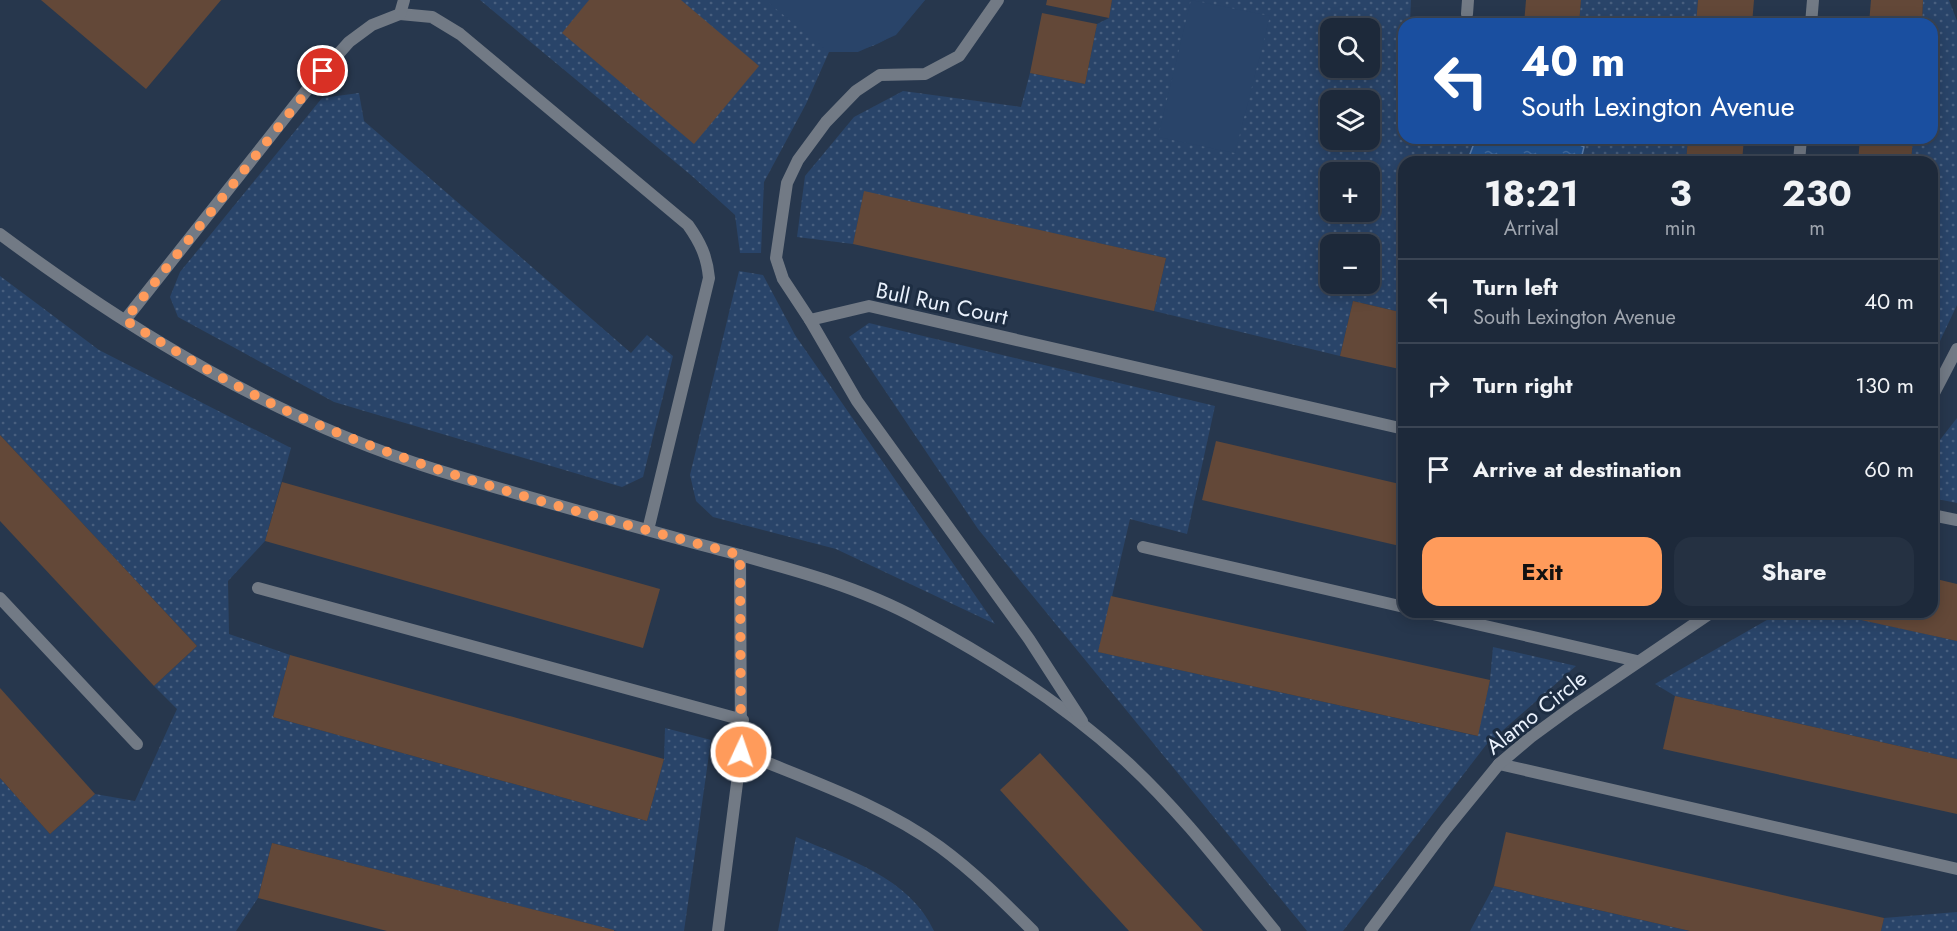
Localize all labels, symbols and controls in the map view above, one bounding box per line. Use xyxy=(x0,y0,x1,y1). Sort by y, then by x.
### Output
map controls xyxy=(1320,18,1380,294)
button: search xyxy=(1320,18,1380,78)
text: 40 m xyxy=(1521,31,1625,92)
icon: left xyxy=(1422,42,1500,120)
pin xyxy=(297,45,348,96)
icon: arrive xyxy=(306,54,339,87)
text: South Lexington Avenue xyxy=(1521,87,1795,126)
button: layers xyxy=(1320,90,1380,150)
button: + xyxy=(1320,162,1380,222)
text: 18:21 xyxy=(1484,167,1579,219)
text: 3 xyxy=(1669,167,1691,219)
text: 230 xyxy=(1782,167,1852,219)
text: Arrival xyxy=(1504,214,1559,243)
text: min xyxy=(1665,214,1696,243)
text: m xyxy=(1809,214,1825,243)
button: − xyxy=(1320,234,1380,294)
text: Turn left xyxy=(1473,271,1558,303)
street label: Bull Run Court xyxy=(873,273,1012,333)
icon: left xyxy=(1422,285,1455,318)
text: 40 m xyxy=(1864,285,1914,317)
text: South Lexington Avenue xyxy=(1473,303,1676,332)
icon: right xyxy=(1422,369,1455,402)
text: Turn right xyxy=(1473,369,1573,401)
text: 130 m xyxy=(1855,369,1914,401)
icon: arrive xyxy=(1422,453,1455,486)
text: Arrive at destination xyxy=(1473,453,1682,485)
text: 60 m xyxy=(1864,453,1914,485)
button: Exit xyxy=(1422,537,1662,606)
button: Share xyxy=(1674,537,1914,606)
street label: Alamo Circle xyxy=(1479,662,1593,762)
position arrow xyxy=(709,720,773,784)

